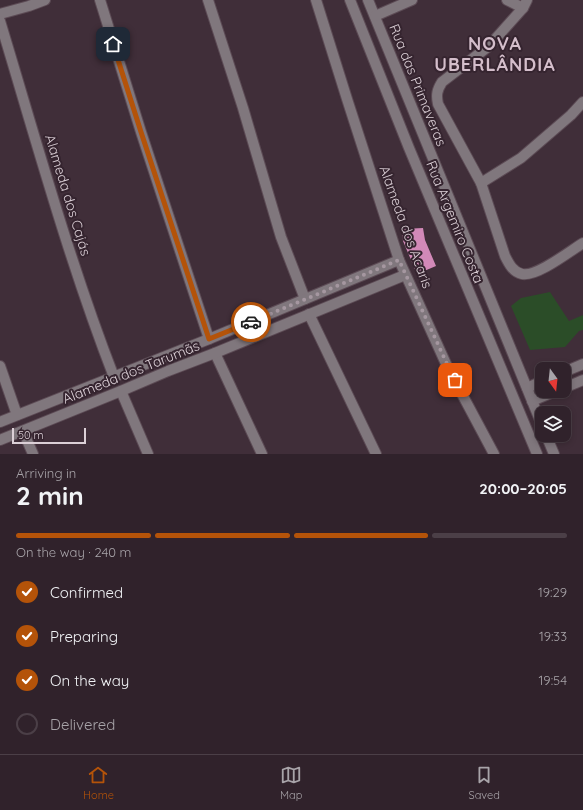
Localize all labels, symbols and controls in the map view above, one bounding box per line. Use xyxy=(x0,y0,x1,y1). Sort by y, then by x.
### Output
street label: Rua das Primaveras xyxy=(385,21,451,149)
pin xyxy=(96,27,130,61)
district label: NOVA UBERLÂNDIA xyxy=(434,32,556,76)
icon: home xyxy=(102,33,124,55)
street label: Alameda dos Cajás xyxy=(41,132,95,258)
street label: Rua Argemiro Costa xyxy=(422,158,488,286)
street label: Alameda dos Acaris xyxy=(375,163,437,291)
courier xyxy=(231,302,271,342)
icon: car xyxy=(240,311,262,333)
street label: Alameda dos Tarumãs xyxy=(60,336,202,408)
north arrow xyxy=(535,362,571,398)
map controls xyxy=(535,362,571,442)
pin xyxy=(438,363,472,397)
icon: bag xyxy=(444,369,466,391)
button: layers xyxy=(535,406,571,442)
scale bar xyxy=(12,426,86,445)
text: 50 m xyxy=(18,428,44,442)
text: Arriving in xyxy=(16,465,76,481)
text: 2 min xyxy=(16,479,84,512)
text: 20:00–20:05 xyxy=(479,479,567,498)
text: On the way · 240 m xyxy=(16,544,131,560)
icon: check xyxy=(16,581,38,603)
text: Confirmed xyxy=(50,583,123,602)
text: 19:29 xyxy=(538,584,567,600)
icon: check xyxy=(16,625,38,647)
text: Preparing xyxy=(50,627,118,646)
text: 19:33 xyxy=(539,628,567,644)
icon: check xyxy=(16,669,38,691)
text: On the way xyxy=(50,671,129,690)
text: 19:54 xyxy=(539,672,567,688)
text: Delivered xyxy=(50,715,115,734)
tab: Home xyxy=(83,764,114,802)
tab: Map xyxy=(280,764,302,802)
tab: Saved xyxy=(469,764,500,802)

